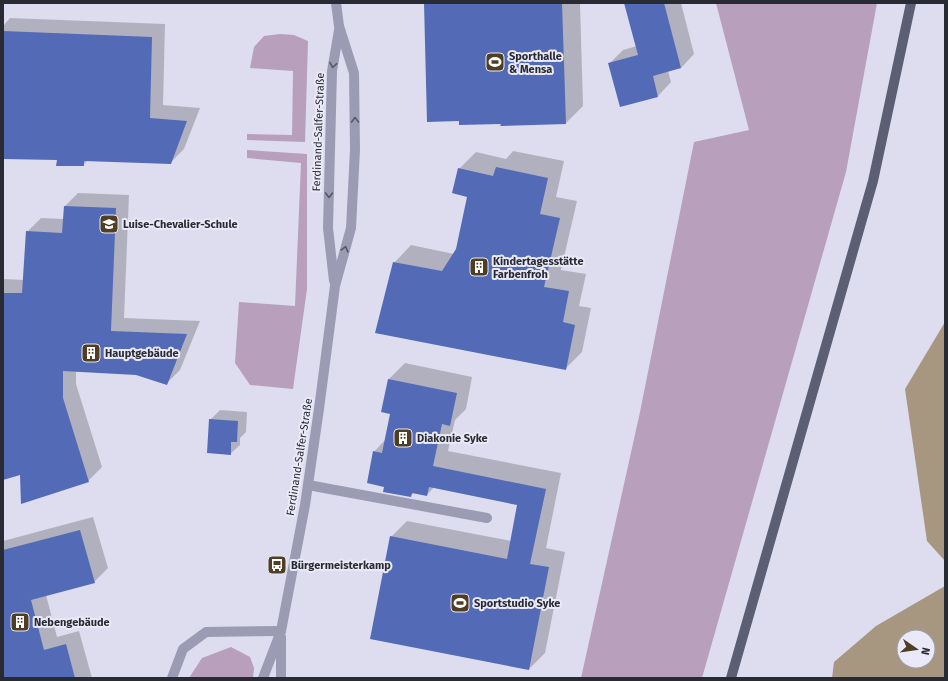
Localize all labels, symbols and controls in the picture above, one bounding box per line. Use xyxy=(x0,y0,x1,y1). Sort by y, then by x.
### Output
place label: Sporthalle & Mensa xyxy=(509,50,562,76)
sports icon: Sporthalle & Mensa xyxy=(484,51,506,73)
one-way arrow xyxy=(329,62,338,68)
street label: Ferdinand-Salfer-Straße xyxy=(310,72,327,192)
one-way arrow xyxy=(350,117,359,123)
one-way arrow xyxy=(324,192,333,198)
school or university icon: Luise-Chevalier-Schule xyxy=(98,213,120,235)
place label: Luise-Chevalier-Schule xyxy=(123,218,238,231)
one-way arrow xyxy=(341,246,349,252)
place label: Kindertagesstätte Farbenfroh xyxy=(493,255,583,281)
building icon: Kindertagesstätte Farbenfroh xyxy=(468,256,490,278)
building icon: Hauptgebäude xyxy=(80,342,102,364)
place label: Hauptgebäude xyxy=(105,347,179,360)
street label: Ferdinand-Salfer-Straße xyxy=(284,397,315,517)
building icon: Diakonie Syke xyxy=(392,427,414,449)
place label: Diakonie Syke xyxy=(417,432,488,445)
bus stop icon: Bürgermeisterkamp xyxy=(266,554,288,576)
place label: Bürgermeisterkamp xyxy=(291,559,391,572)
sports icon: Sportstudio Syke xyxy=(449,592,471,614)
place label: Sportstudio Syke xyxy=(474,597,560,610)
building icon: Nebengebäude xyxy=(9,611,31,633)
place label: Nebengebäude xyxy=(34,616,110,629)
north arrow xyxy=(896,629,936,669)
text: N xyxy=(918,646,932,656)

